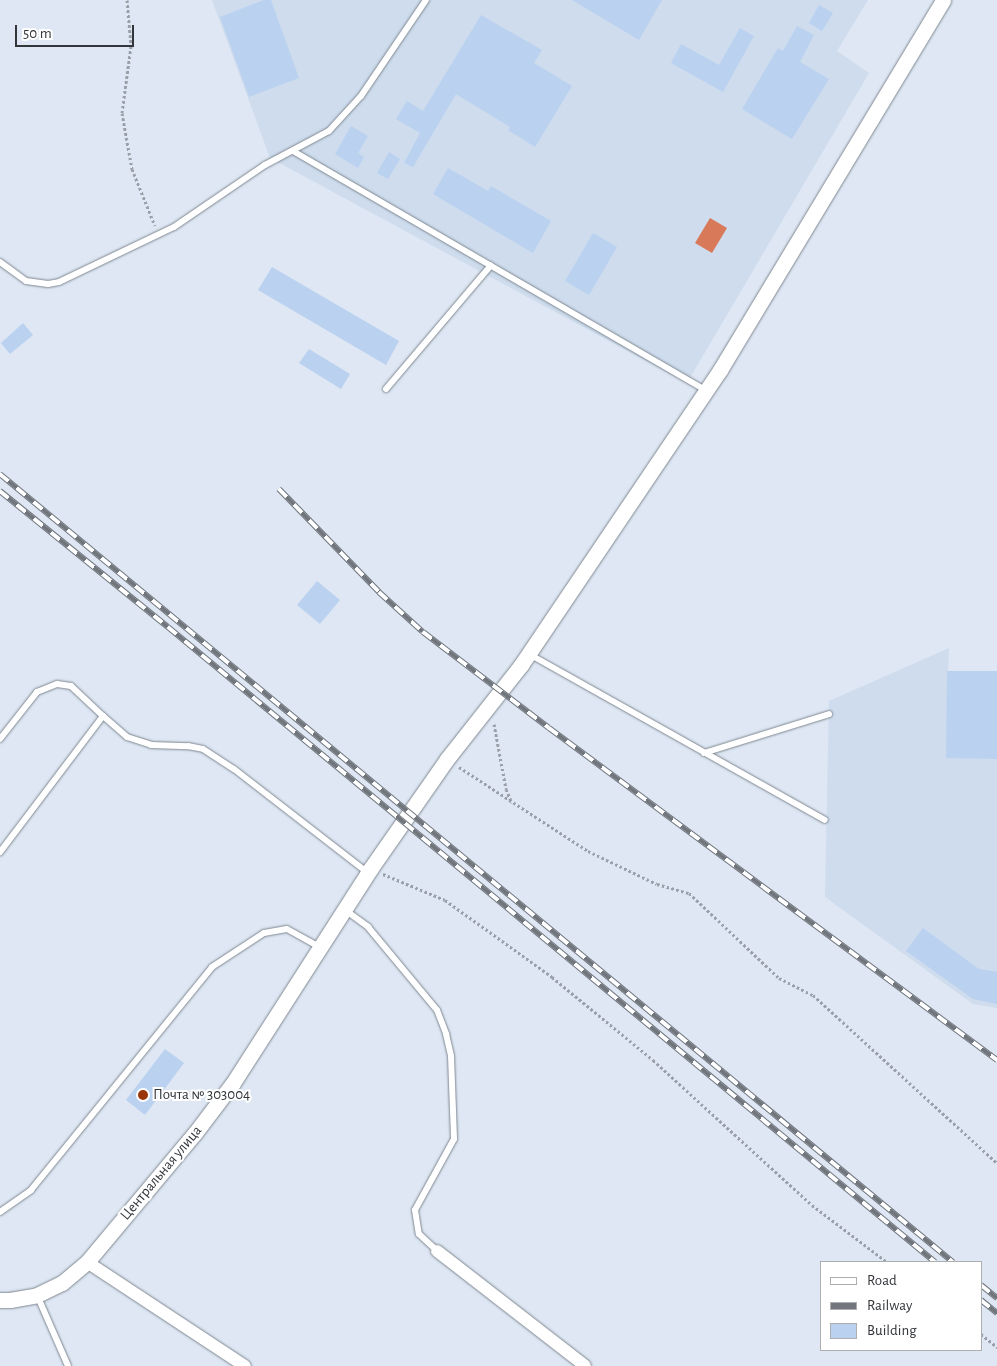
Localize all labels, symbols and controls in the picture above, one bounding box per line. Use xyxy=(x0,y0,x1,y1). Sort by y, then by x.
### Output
scale bar xyxy=(18,15,136,47)
text: 50 m xyxy=(23,26,52,41)
place label: Почта № 303004 xyxy=(153,1086,250,1104)
marker: Почта № 303004 xyxy=(137,1089,149,1101)
street label: Центральная улица xyxy=(116,1122,206,1224)
legend xyxy=(820,1261,982,1351)
text: Road xyxy=(867,1273,897,1288)
text: Railway xyxy=(867,1298,912,1313)
text: Building xyxy=(867,1323,917,1338)

